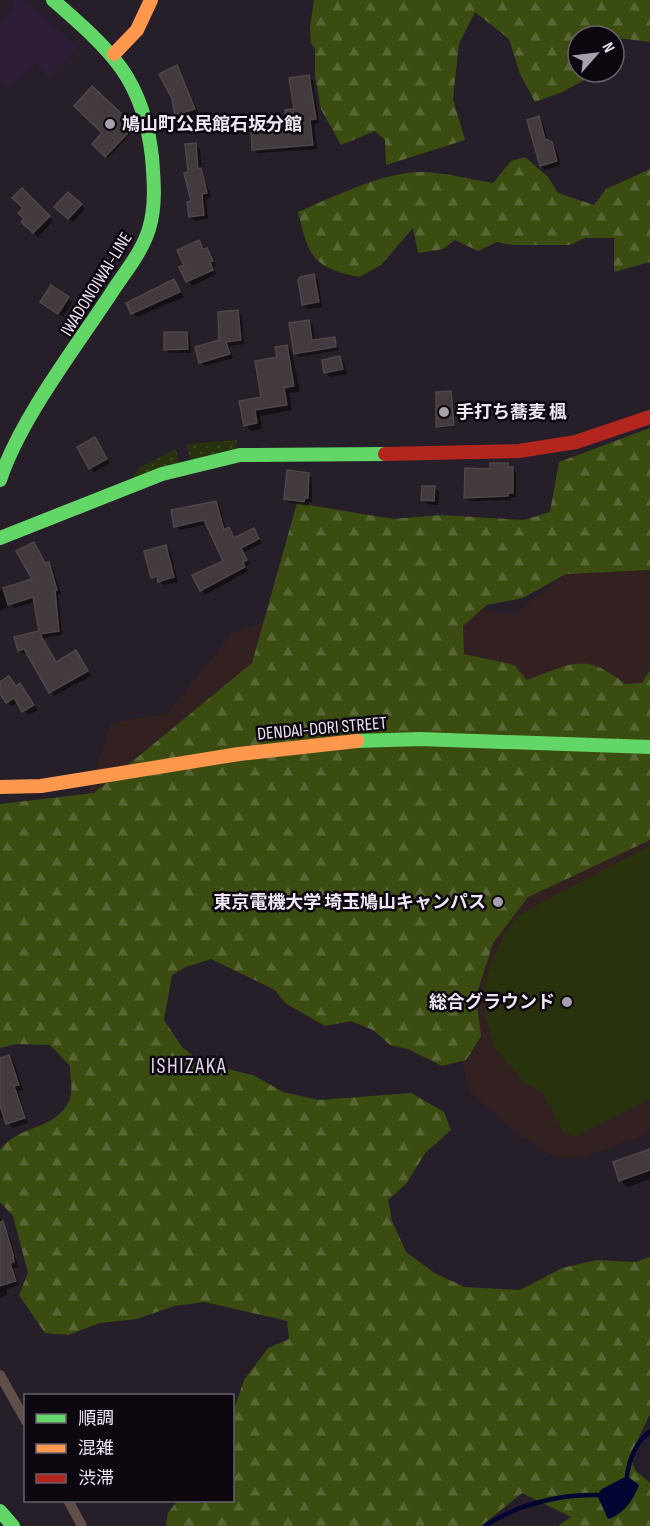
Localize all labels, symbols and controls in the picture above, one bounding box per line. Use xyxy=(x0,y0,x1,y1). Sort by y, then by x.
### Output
north arrow xyxy=(566,24,626,84)
text: N xyxy=(598,39,618,56)
place label: 鳩山町公民館石坂分館 xyxy=(122,114,302,135)
marker: 鳩山町公民館石坂分館 xyxy=(103,117,117,131)
street label: IWADONOIWAI-LINE xyxy=(56,229,137,340)
place label: 手打ち蕎麦 楓 xyxy=(456,402,567,423)
marker: 手打ち蕎麦 楓 xyxy=(437,405,451,419)
street label: DENDAI-DORI STREET xyxy=(256,712,388,745)
place label: 東京電機大学 埼玉鳩山キャンパス xyxy=(213,892,486,913)
marker: 東京電機大学 埼玉鳩山キャンパス xyxy=(491,895,505,909)
place label: 総合グラウンド xyxy=(429,992,555,1013)
marker: 総合グラウンド xyxy=(560,995,574,1009)
district label: ISHIZAKA xyxy=(151,1054,227,1079)
legend xyxy=(24,1394,234,1502)
text: 順調 xyxy=(78,1408,114,1429)
text: 混雑 xyxy=(78,1438,114,1459)
text: 渋滞 xyxy=(78,1468,114,1489)

